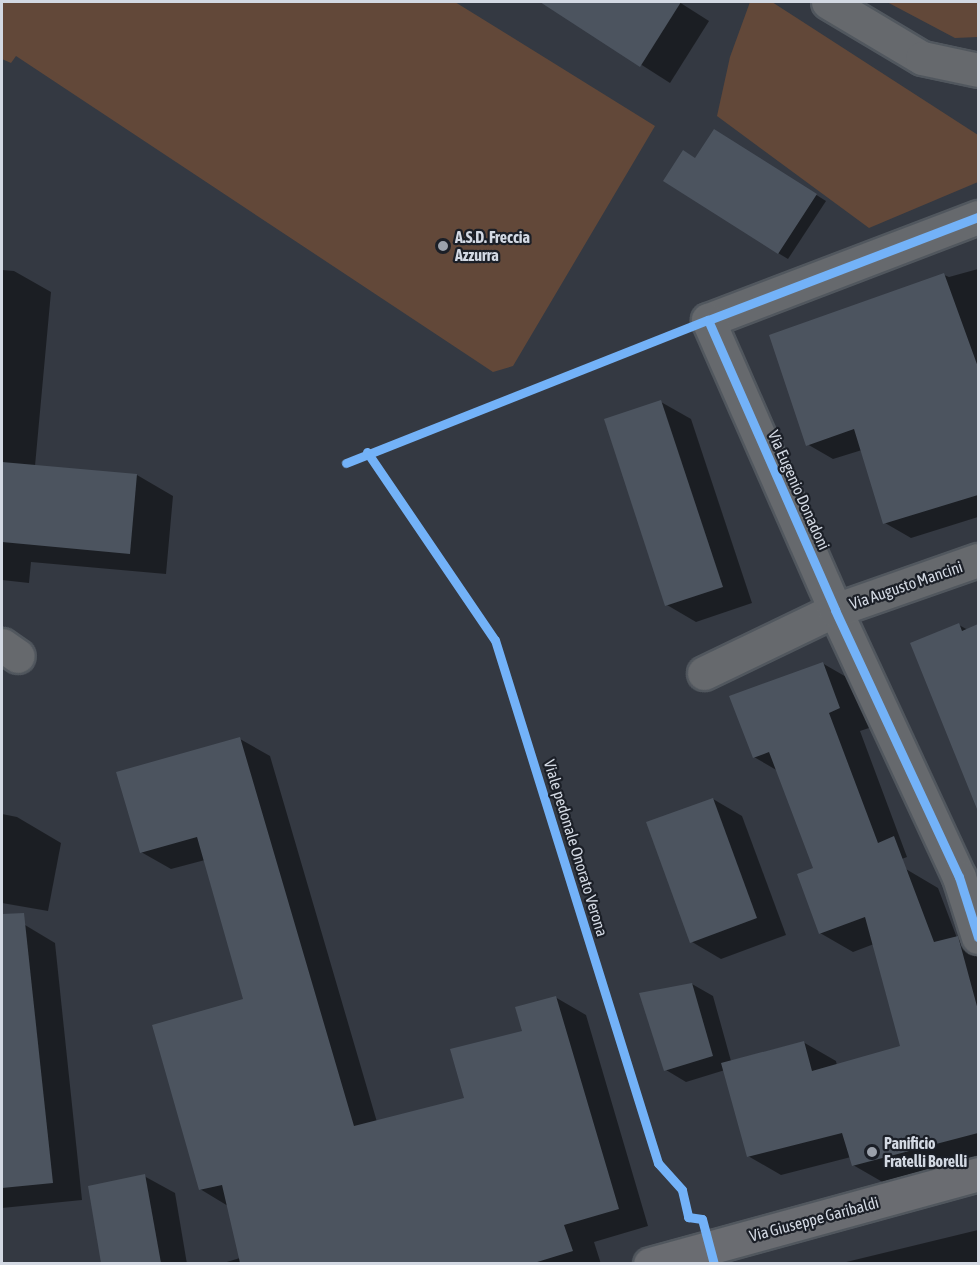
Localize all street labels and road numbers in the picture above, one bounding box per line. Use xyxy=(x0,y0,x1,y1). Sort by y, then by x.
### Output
street label: Via Eugenio Donadoni xyxy=(764,427,834,553)
street label: Via Augusto Mancini xyxy=(847,557,965,613)
street label: Viale pedonale Onorato Verona xyxy=(540,757,612,939)
street label: Via Giuseppe Garibaldi xyxy=(747,1192,881,1246)

